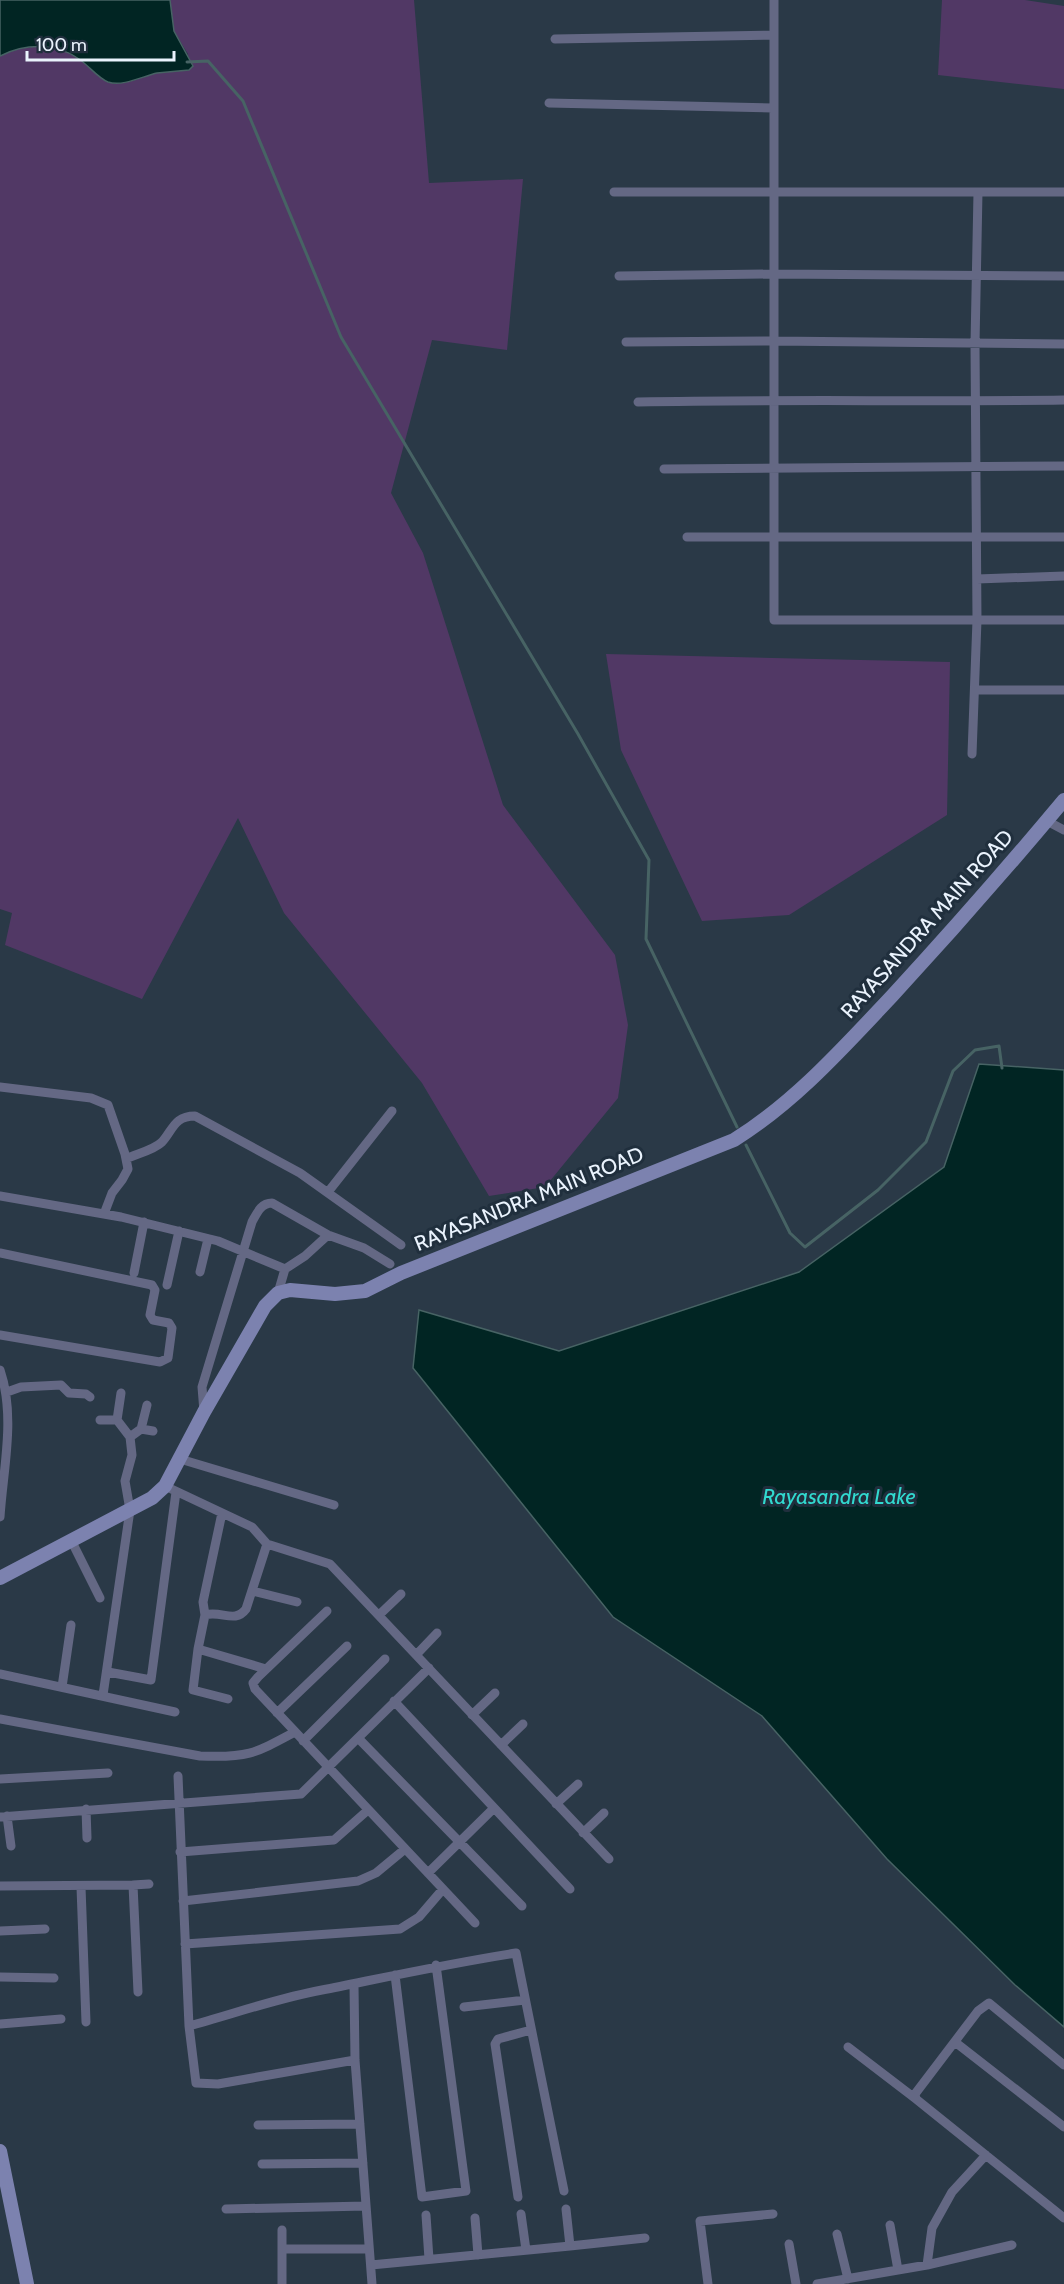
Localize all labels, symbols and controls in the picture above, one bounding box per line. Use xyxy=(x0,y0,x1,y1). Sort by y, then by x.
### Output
scale bar xyxy=(27,24,174,62)
text: 100 m xyxy=(36,34,87,56)
street label: RAYASANDRA MAIN ROAD xyxy=(835,824,1018,1023)
street label: RAYASANDRA MAIN ROAD xyxy=(411,1141,647,1256)
water label: Rayasandra Lake xyxy=(762,1483,916,1510)

